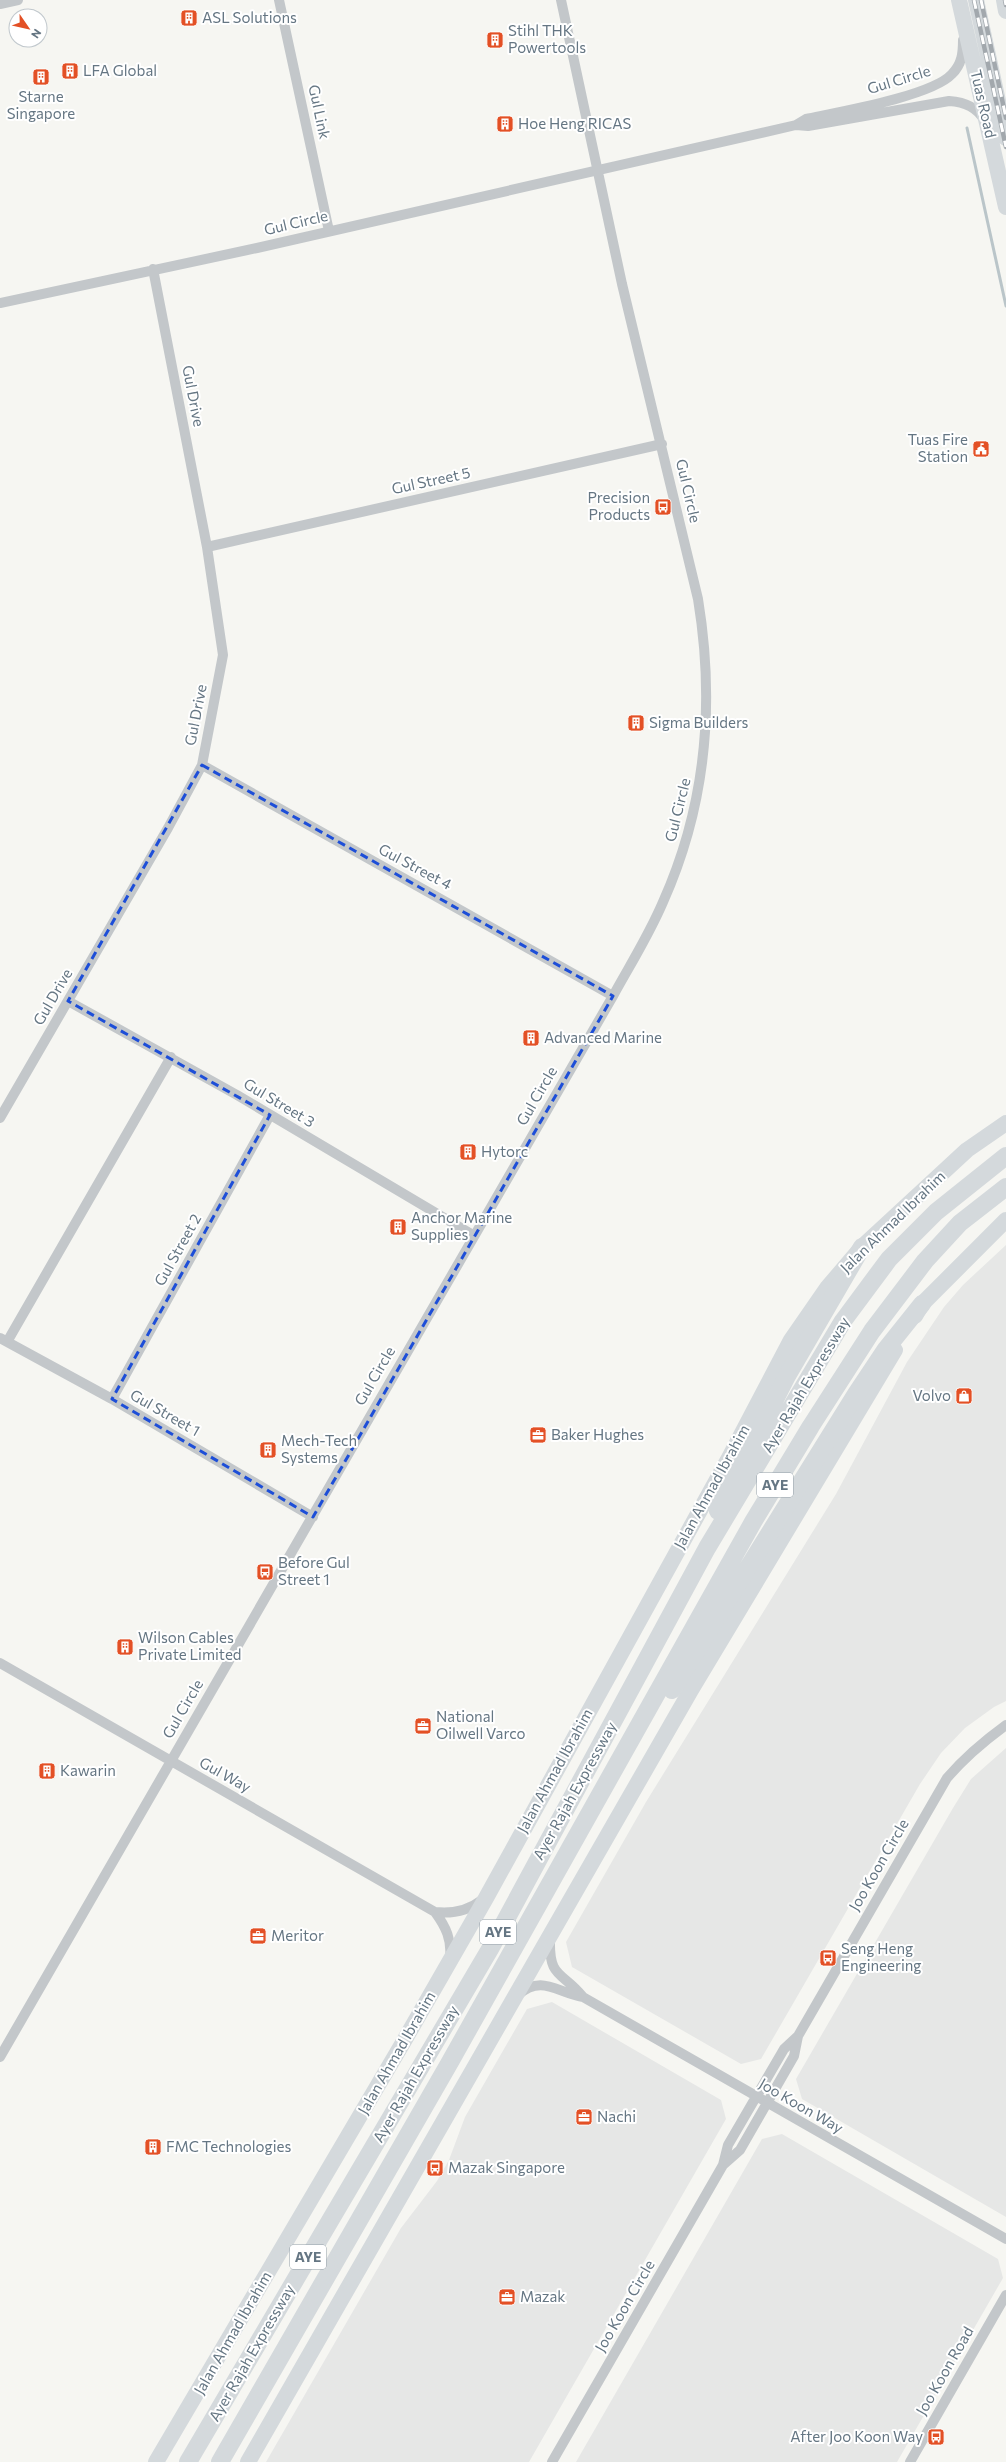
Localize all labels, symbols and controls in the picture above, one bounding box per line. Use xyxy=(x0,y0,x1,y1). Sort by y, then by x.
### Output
north arrow xyxy=(8,8,48,48)
building icon: ASL Solutions xyxy=(179,8,199,28)
place label: ASL Solutions xyxy=(202,8,297,26)
place label: Stihl THK Powertools xyxy=(508,21,586,56)
text: N xyxy=(29,27,44,41)
building icon: Stihl THK Powertools xyxy=(485,30,505,50)
building icon: LFA Global xyxy=(60,61,80,81)
place label: LFA Global xyxy=(83,61,157,79)
street label: Gul Circle xyxy=(865,61,933,97)
building icon: Starne Singapore xyxy=(31,67,51,87)
street label: Tuas Road xyxy=(967,68,1001,140)
street label: Gul Link xyxy=(305,83,335,141)
place label: Starne Singapore xyxy=(7,87,75,122)
building icon: Hoe Heng RICAS xyxy=(495,114,515,134)
place label: Hoe Heng RICAS xyxy=(518,114,632,132)
street label: Gul Circle xyxy=(262,206,330,238)
street label: Gul Drive xyxy=(179,364,209,428)
place label: Tuas Fire Station xyxy=(908,430,968,465)
public building icon: Tuas Fire Station xyxy=(971,439,991,459)
street label: Gul Circle xyxy=(673,457,705,525)
street label: Gul Street 5 xyxy=(390,463,472,497)
place label: Precision Products xyxy=(587,488,650,523)
bus stop icon: Precision Products xyxy=(653,497,673,517)
street label: Gul Drive xyxy=(180,682,210,747)
building icon: Sigma Builders xyxy=(626,713,646,733)
place label: Sigma Builders xyxy=(649,713,749,731)
street label: Gul Circle xyxy=(660,776,694,844)
street label: Gul Street 4 xyxy=(376,839,455,893)
street label: Gul Drive xyxy=(29,965,76,1028)
building icon: Advanced Marine xyxy=(521,1028,541,1048)
place label: Advanced Marine xyxy=(544,1028,662,1046)
street label: Gul Circle xyxy=(512,1063,560,1128)
street label: Gul Street 3 xyxy=(241,1074,318,1130)
building icon: Hytorc xyxy=(458,1142,478,1162)
place label: Hytorc xyxy=(481,1142,528,1160)
street label: Jalan Ahmad Ibrahim xyxy=(836,1167,949,1276)
place label: Anchor Marine Supplies xyxy=(411,1208,512,1243)
street label: Gul Street 2 xyxy=(150,1210,204,1289)
building icon: Anchor Marine Supplies xyxy=(388,1217,408,1237)
street label: Ayer Rajah Expressway xyxy=(757,1313,853,1456)
street label: Gul Circle xyxy=(350,1343,398,1408)
street label: Gul Street 1 xyxy=(127,1385,204,1439)
place label: Volvo xyxy=(913,1386,951,1404)
shop icon: Volvo xyxy=(954,1386,974,1406)
street label: Jalan Ahmad Ibrahim xyxy=(670,1421,753,1552)
office icon: Baker Hughes xyxy=(528,1425,548,1445)
place label: Baker Hughes xyxy=(551,1425,644,1443)
place label: Mech-Tech Systems xyxy=(281,1431,357,1466)
building icon: Mech-Tech Systems xyxy=(258,1440,278,1460)
road number: AYE xyxy=(757,1473,793,1497)
place label: Before Gul Street 1 xyxy=(278,1553,350,1588)
bus stop icon: Before Gul Street 1 xyxy=(255,1562,275,1582)
place label: Wilson Cables Private Limited xyxy=(138,1628,241,1663)
building icon: Wilson Cables Private Limited xyxy=(115,1637,135,1657)
street label: Gul Circle xyxy=(158,1676,206,1741)
street label: Jalan Ahmad Ibrahim xyxy=(513,1705,596,1836)
place label: National Oilwell Varco xyxy=(436,1707,526,1742)
office icon: National Oilwell Varco xyxy=(413,1716,433,1736)
street label: Ayer Rajah Expressway xyxy=(529,1718,620,1863)
street label: Gul Way xyxy=(197,1753,255,1796)
building icon: Kawarin xyxy=(37,1761,57,1781)
place label: Kawarin xyxy=(60,1761,116,1779)
street label: Joo Koon Circle xyxy=(845,1815,912,1914)
road number: AYE xyxy=(480,1920,516,1944)
office icon: Meritor xyxy=(248,1926,268,1946)
place label: Meritor xyxy=(271,1926,324,1944)
place label: Seng Heng Engineering xyxy=(841,1939,921,1974)
bus stop icon: Seng Heng Engineering xyxy=(818,1948,838,1968)
street label: Jalan Ahmad Ibrahim xyxy=(354,1988,439,2117)
street label: Ayer Rajah Expressway xyxy=(369,2002,462,2145)
street label: Joo Koon Way xyxy=(756,2074,847,2137)
office icon: Nachi xyxy=(574,2107,594,2127)
place label: Nachi xyxy=(597,2107,636,2125)
building icon: FMC Technologies xyxy=(143,2137,163,2157)
place label: FMC Technologies xyxy=(166,2137,291,2155)
bus stop icon: Mazak Singapore xyxy=(425,2158,445,2178)
place label: Mazak Singapore xyxy=(448,2158,565,2176)
road number: AYE xyxy=(290,2245,326,2269)
street label: Joo Koon Circle xyxy=(591,2256,658,2355)
street label: Jalan Ahmad Ibrahim xyxy=(190,2268,275,2397)
street label: Ayer Rajah Expressway xyxy=(205,2281,298,2424)
office icon: Mazak xyxy=(497,2287,517,2307)
place label: Mazak xyxy=(520,2287,566,2305)
street label: Joo Koon Road xyxy=(912,2323,977,2418)
place label: After Joo Koon Way xyxy=(790,2427,923,2445)
bus stop icon: After Joo Koon Way xyxy=(926,2427,946,2447)

